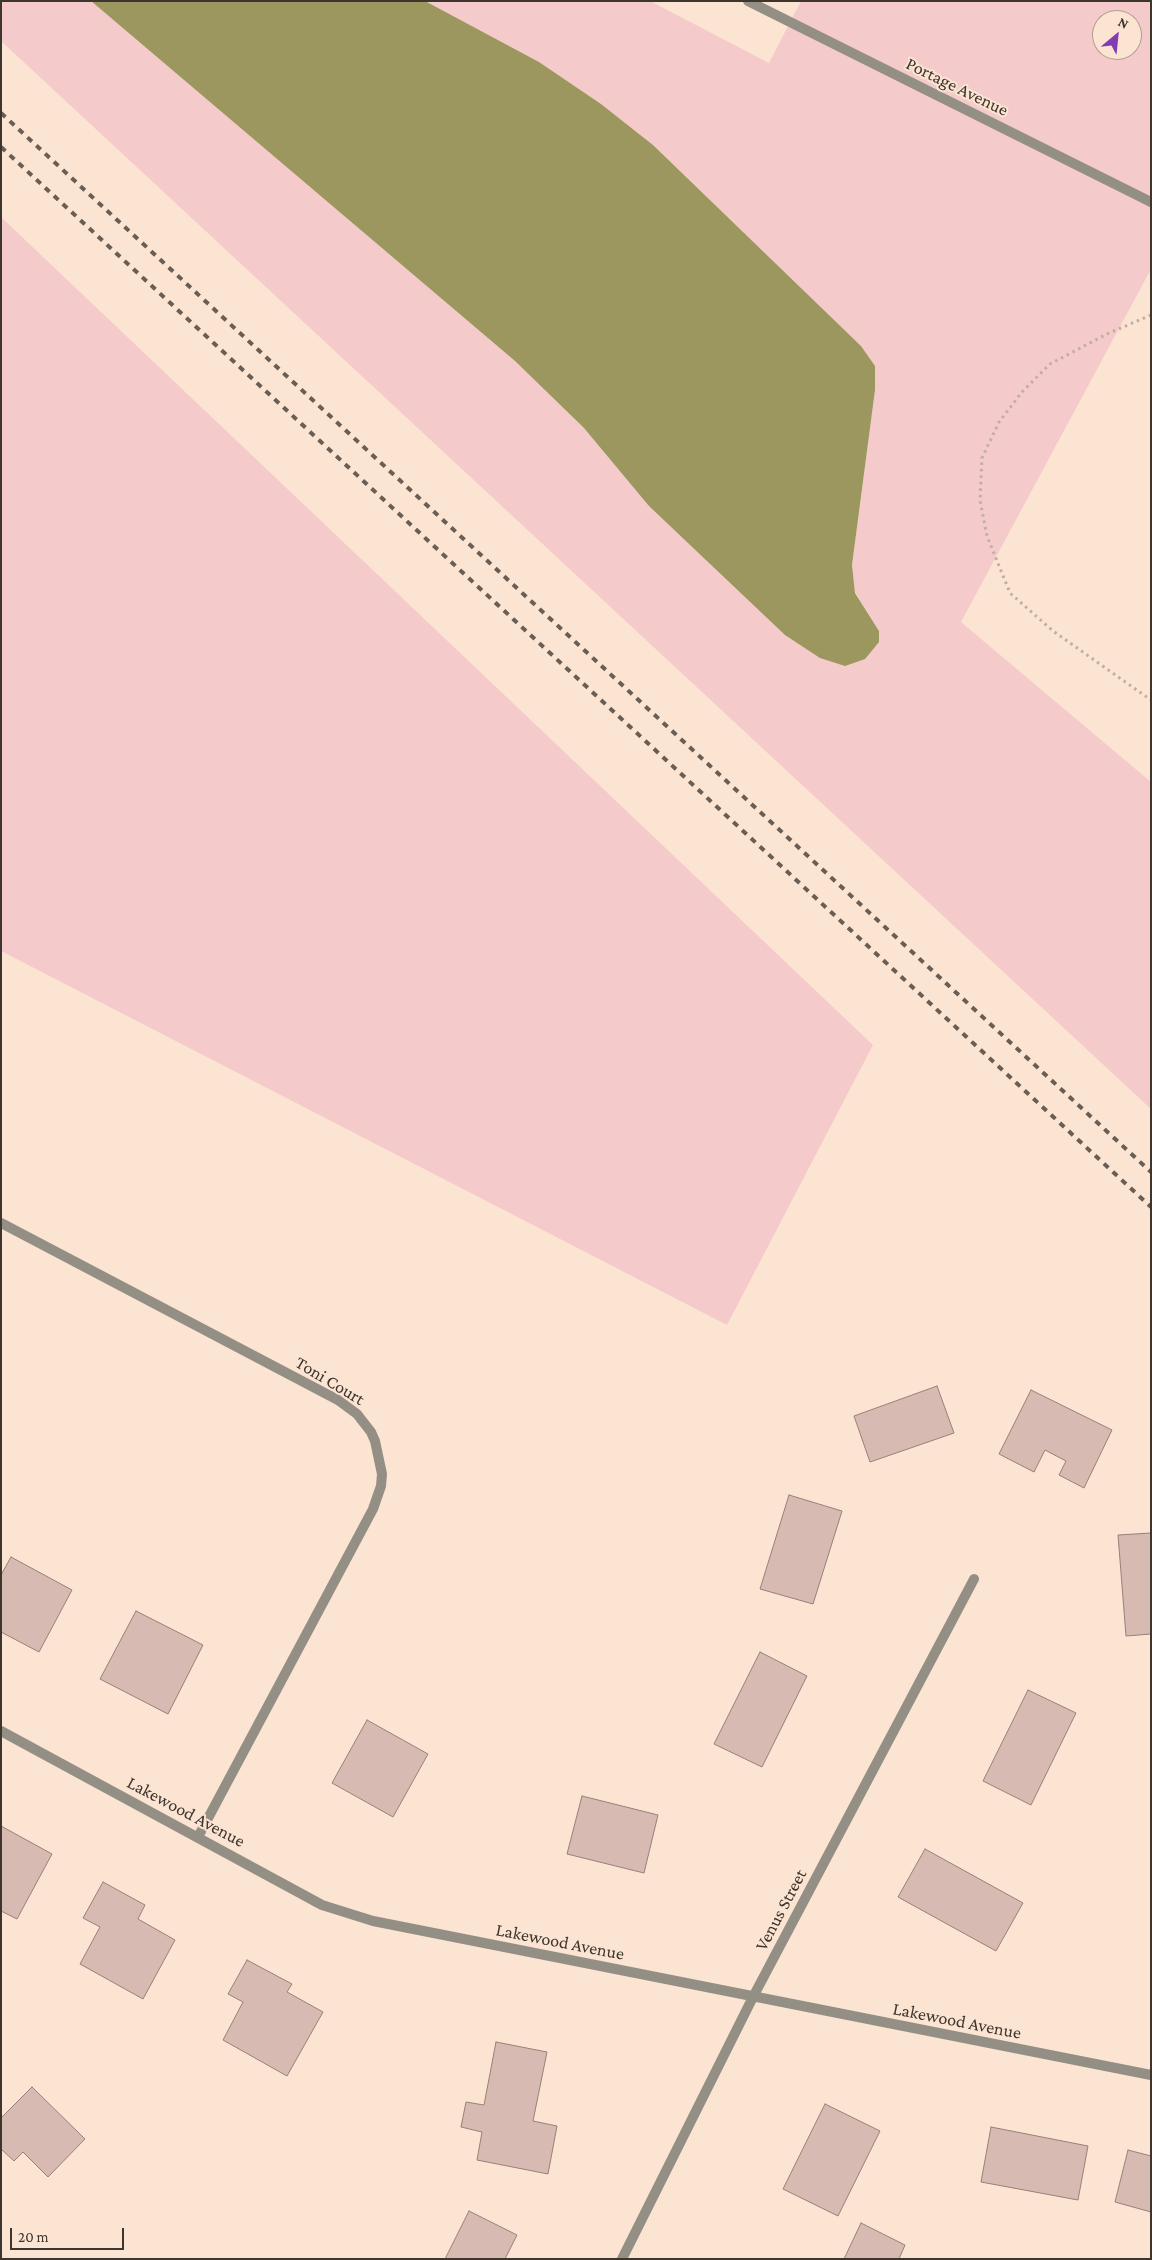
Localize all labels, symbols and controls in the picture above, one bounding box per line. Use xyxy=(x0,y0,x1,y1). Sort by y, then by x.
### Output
north arrow xyxy=(1092,10,1142,60)
text: N xyxy=(1116,13,1132,32)
street label: Portage Avenue xyxy=(902,53,1012,121)
street label: Toni Court xyxy=(291,1352,369,1410)
street label: Lakewood Avenue xyxy=(123,1772,249,1852)
street label: Venus Street xyxy=(751,1866,811,1954)
street label: Lakewood Avenue xyxy=(494,1919,626,1965)
street label: Lakewood Avenue xyxy=(891,1998,1023,2044)
scale bar xyxy=(12,2218,126,2250)
text: 20 m xyxy=(18,2229,49,2245)

